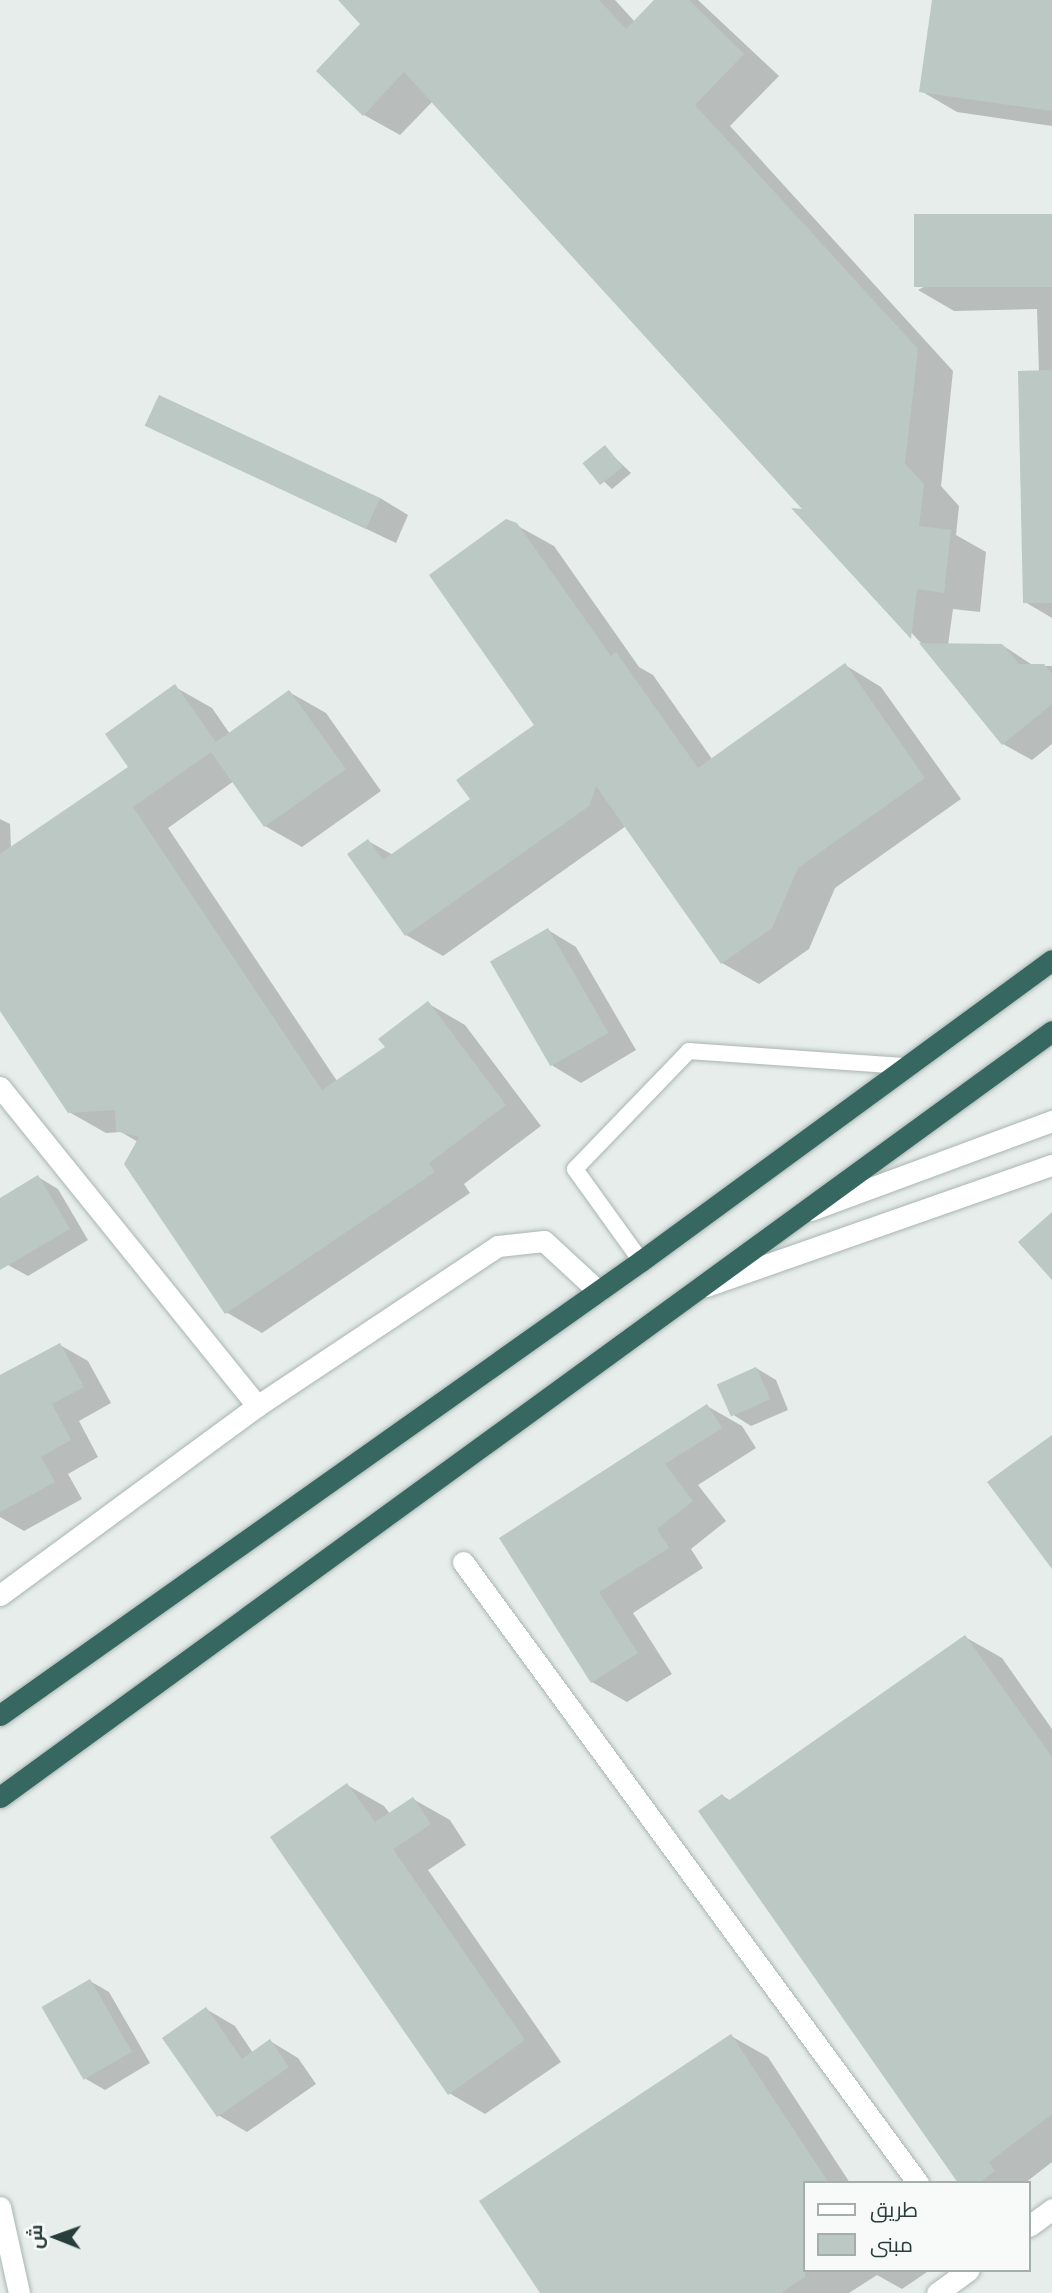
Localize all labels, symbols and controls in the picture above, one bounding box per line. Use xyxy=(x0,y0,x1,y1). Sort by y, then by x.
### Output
legend xyxy=(804,2181,1031,2272)
text: طريق xyxy=(870,2195,918,2223)
north arrow xyxy=(21,2202,91,2272)
text: ش xyxy=(22,2224,48,2249)
text: مبنى xyxy=(870,2230,913,2258)

